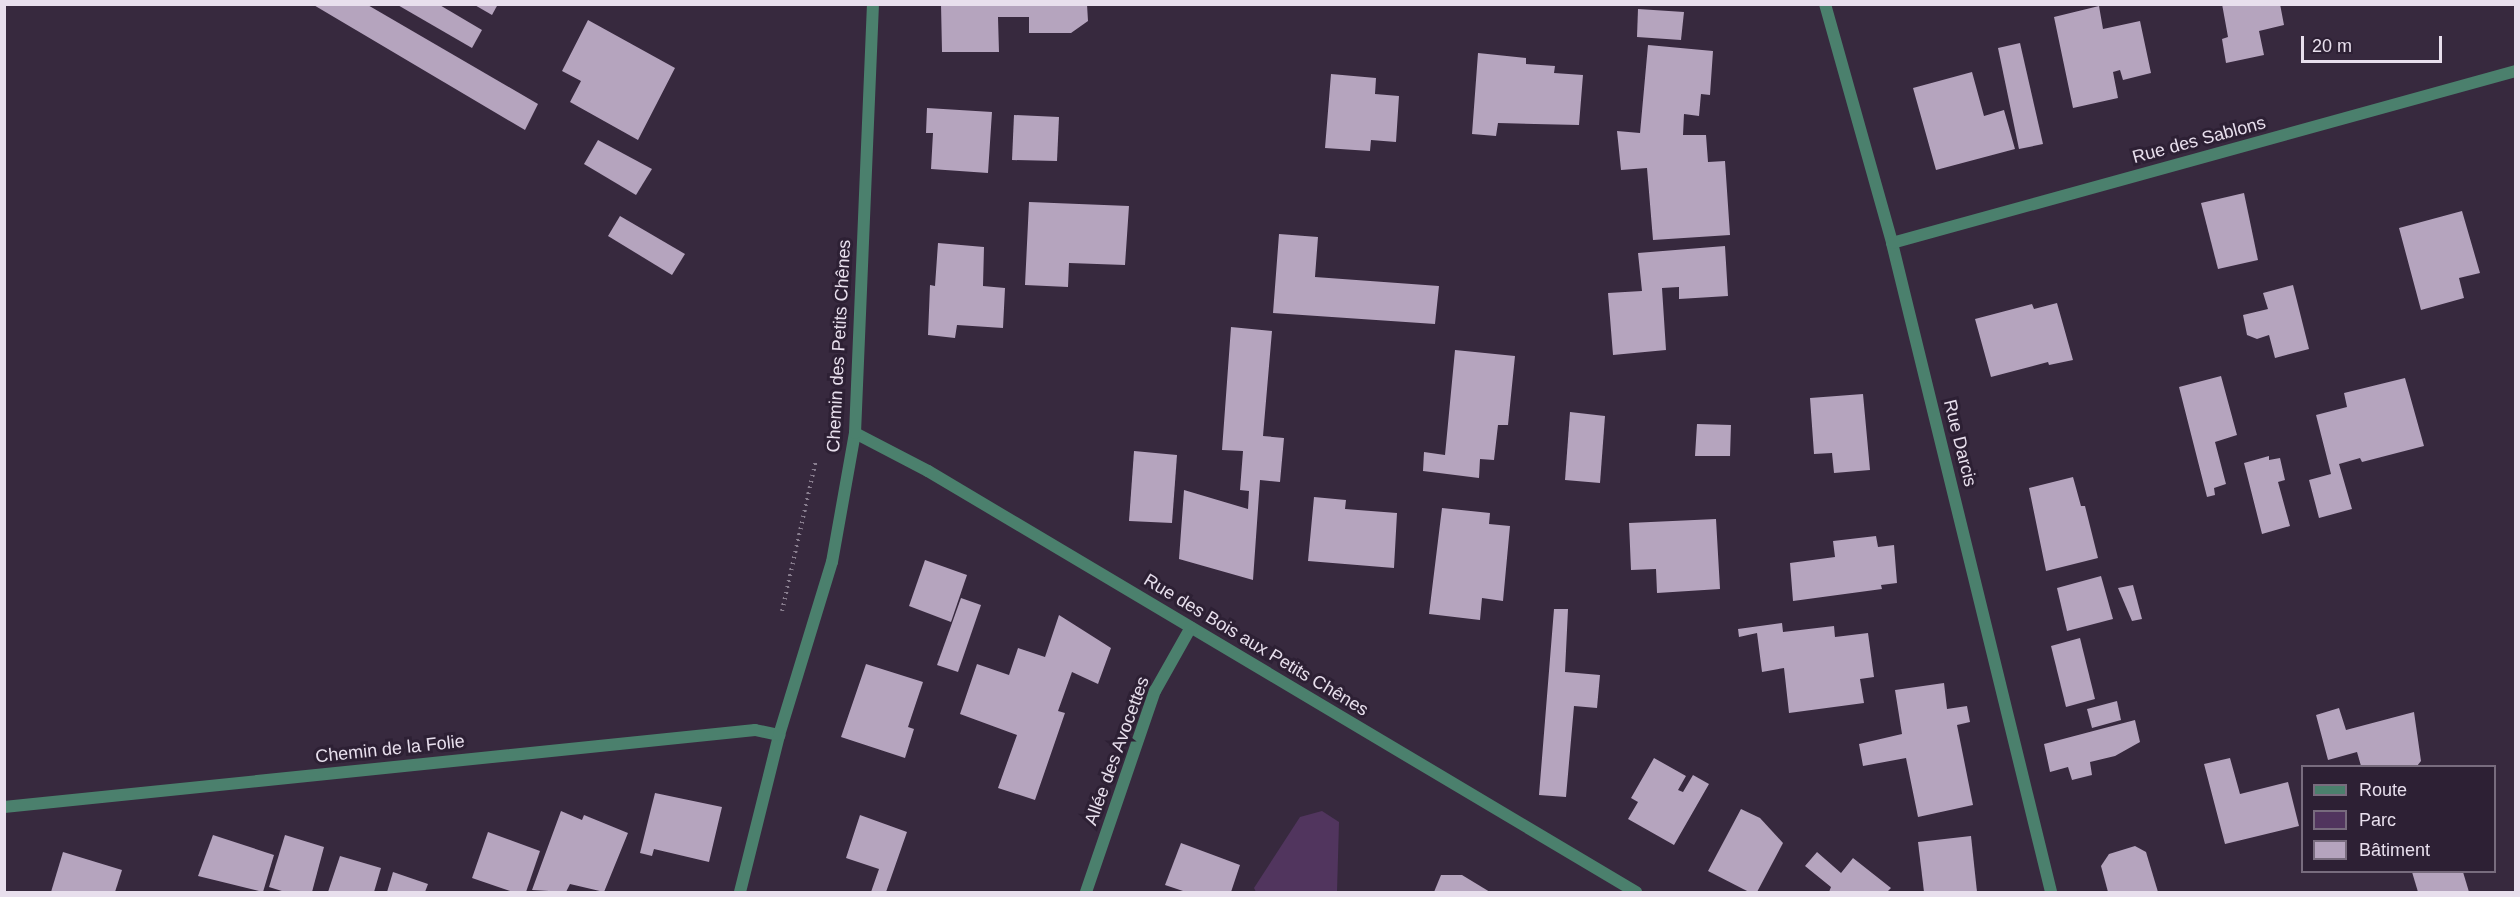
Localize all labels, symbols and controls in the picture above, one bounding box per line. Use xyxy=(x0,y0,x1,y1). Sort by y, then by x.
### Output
scale bar xyxy=(2304,24,2445,62)
text: 20 m xyxy=(2312,36,2352,56)
street label: Rue des Sablons xyxy=(2130,112,2268,168)
street label: Chemin des Petits Chênes xyxy=(823,239,855,453)
street label: Rue Darcis xyxy=(1939,397,1981,489)
street label: Rue des Bois aux Petits Chênes xyxy=(1140,569,1372,721)
street label: Allée des Avocettes xyxy=(1080,673,1154,829)
street label: Chemin de la Folie xyxy=(314,730,466,768)
legend xyxy=(2301,765,2496,873)
text: Route xyxy=(2359,780,2407,800)
text: Parc xyxy=(2359,810,2396,830)
text: Bâtiment xyxy=(2359,840,2430,860)

